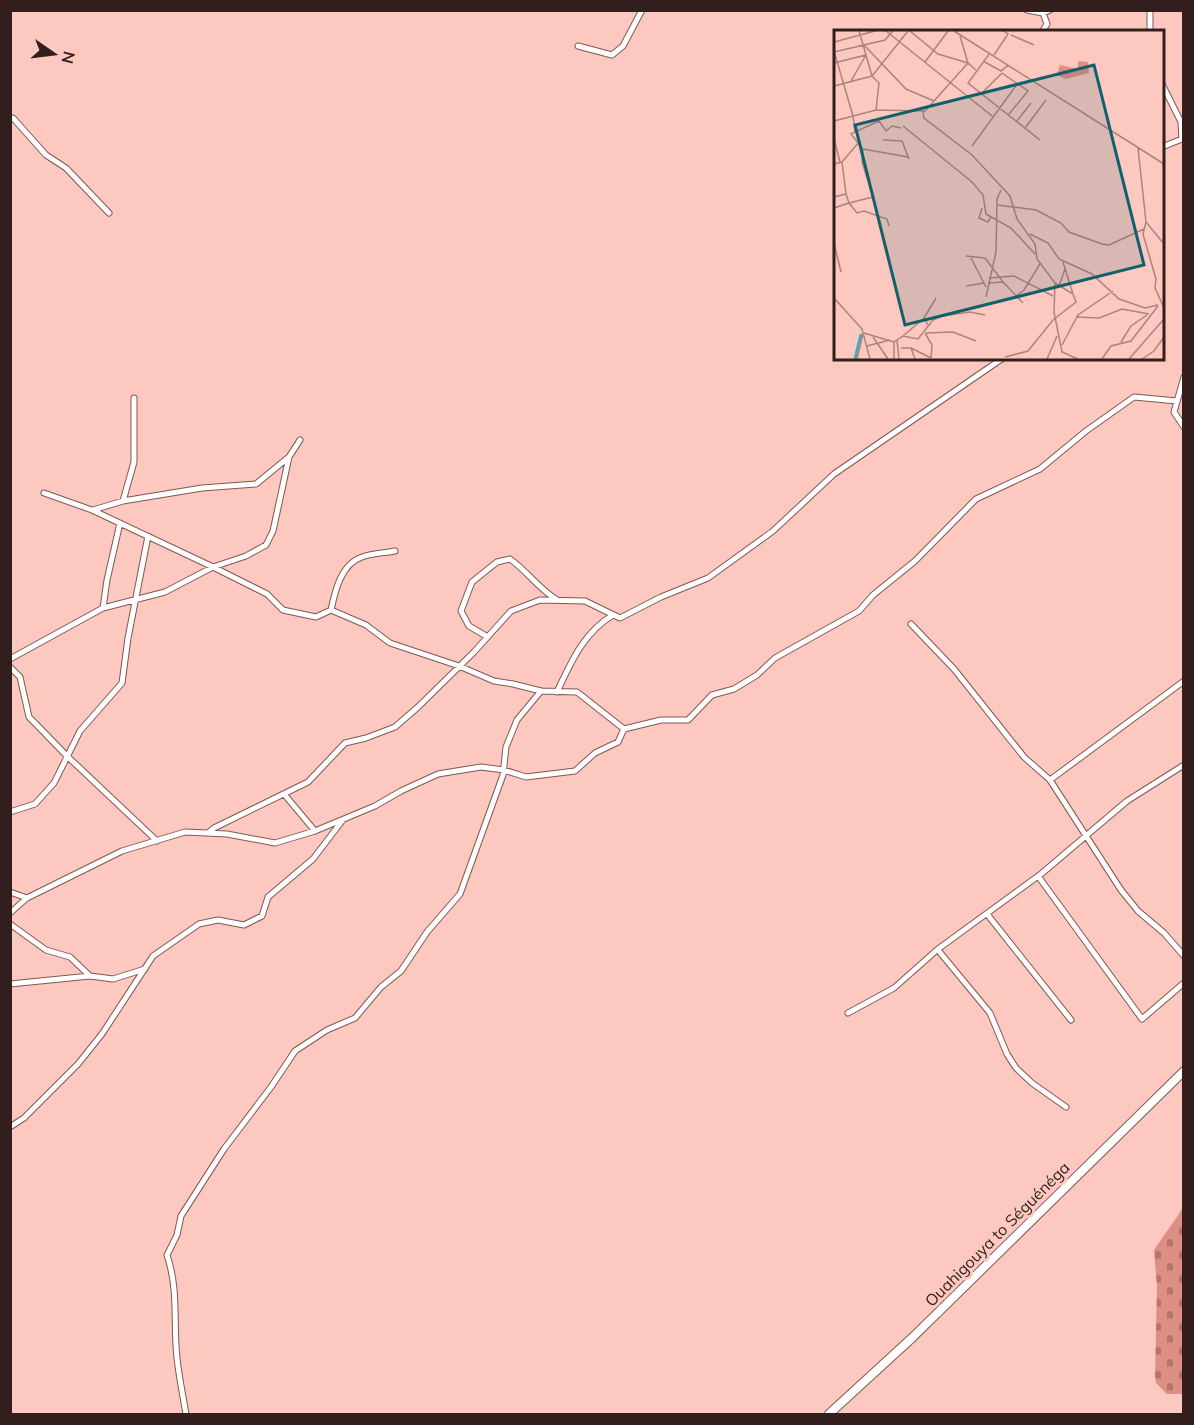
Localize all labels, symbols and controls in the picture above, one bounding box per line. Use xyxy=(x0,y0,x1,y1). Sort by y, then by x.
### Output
north arrow xyxy=(24,24,84,84)
inset map xyxy=(834,30,1164,360)
text: N xyxy=(57,49,80,66)
street label: Ouahigouya to Séguénéga xyxy=(920,1157,1074,1311)

